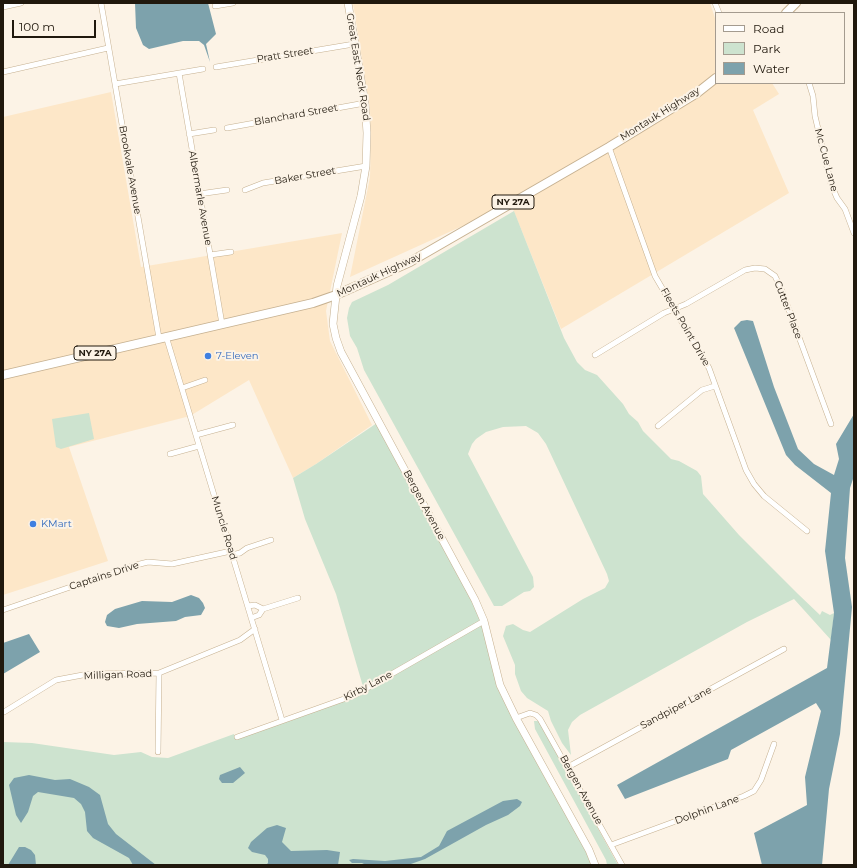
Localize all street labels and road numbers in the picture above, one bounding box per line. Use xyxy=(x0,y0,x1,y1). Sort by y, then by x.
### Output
street label: Great East Neck Road xyxy=(344,12,372,122)
street label: Pratt Street xyxy=(256,45,314,65)
street label: Montauk Highway xyxy=(618,85,702,143)
street label: Blanchard Street xyxy=(253,102,339,128)
street label: Brookvale Avenue xyxy=(116,125,144,215)
street label: Mc Cue Lane xyxy=(812,127,840,193)
street label: Albermarle Avenue xyxy=(186,150,214,246)
street label: Baker Street xyxy=(273,165,337,187)
road number: NY 27A xyxy=(492,195,534,209)
street label: Montauk Highway xyxy=(335,250,423,300)
street label: Cutter Place xyxy=(771,279,805,341)
street label: Fleets Point Drive xyxy=(658,286,712,368)
road number: NY 27A xyxy=(74,346,116,360)
street label: Bergen Avenue xyxy=(401,468,447,542)
street label: Muncie Road xyxy=(209,495,239,561)
street label: Captains Drive xyxy=(68,559,140,593)
street label: Milligan Road xyxy=(84,668,152,682)
street label: Kirby Lane xyxy=(342,669,394,703)
street label: Sandpiper Lane xyxy=(638,684,714,732)
street label: Bergen Avenue xyxy=(557,753,605,827)
street label: Dolphin Lane xyxy=(673,793,741,827)

